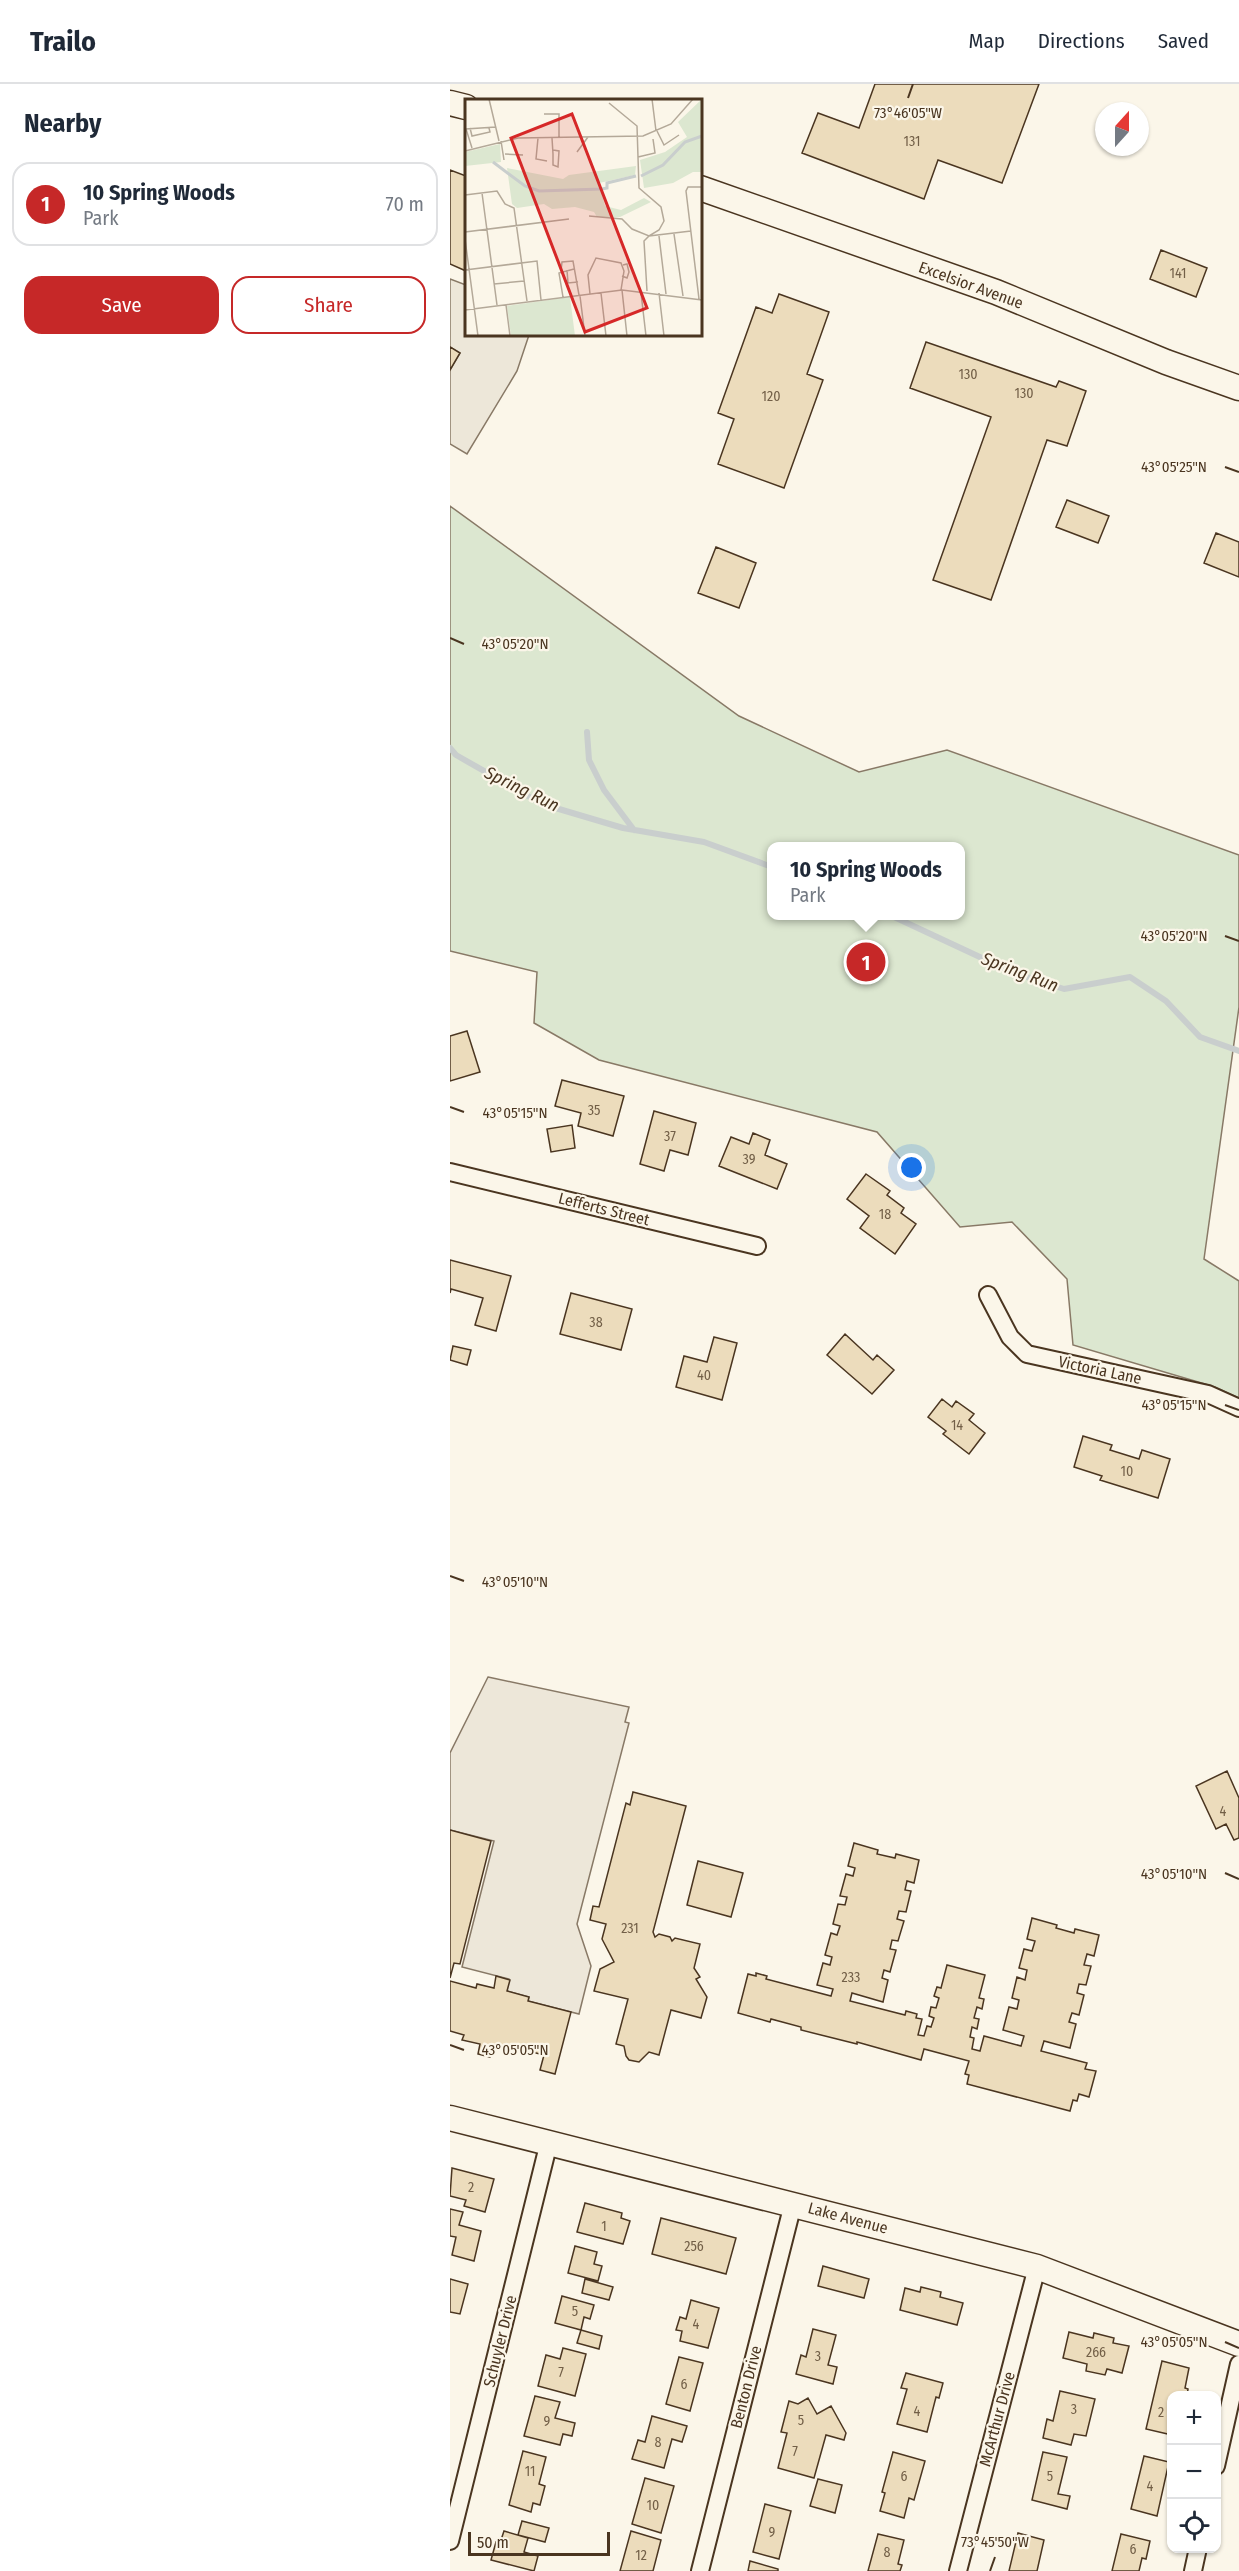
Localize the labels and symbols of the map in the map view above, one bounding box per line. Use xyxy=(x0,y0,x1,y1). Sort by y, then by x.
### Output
inset map xyxy=(465,99,702,336)
north arrow xyxy=(1095,102,1149,156)
text: 73°46'05"W xyxy=(874,104,942,122)
house number: 131 xyxy=(904,133,920,150)
street label: Excelsior Avenue xyxy=(916,257,1026,313)
house number: 141 xyxy=(1170,265,1186,282)
house number: 130 xyxy=(958,366,978,383)
house number: 130 xyxy=(1014,385,1034,402)
house number: 120 xyxy=(762,388,780,405)
text: 43°05'25"N xyxy=(1141,458,1207,476)
text: 43°05'20"N xyxy=(481,635,549,653)
water label: Spring Run xyxy=(480,761,563,817)
text: 43°05'20"N xyxy=(1140,927,1208,945)
pin: 1 xyxy=(846,940,886,984)
water label: Spring Run xyxy=(978,947,1062,997)
house number: 35 xyxy=(588,1102,600,1119)
text: 43°05'15"N xyxy=(482,1104,548,1122)
house number: 37 xyxy=(664,1128,676,1145)
house number: 39 xyxy=(743,1151,756,1168)
your location xyxy=(897,1153,926,1182)
street label: Lefferts Street xyxy=(557,1189,652,1230)
house number: 18 xyxy=(879,1206,891,1223)
house number: 38 xyxy=(589,1314,603,1331)
street label: Victoria Lane xyxy=(1057,1352,1144,1388)
house number: 40 xyxy=(697,1367,711,1384)
text: 43°05'15"N xyxy=(1141,1396,1207,1414)
house number: 14 xyxy=(951,1417,963,1434)
house number: 10 xyxy=(1121,1463,1133,1480)
text: 43°05'10"N xyxy=(482,1573,548,1591)
house number: 4 xyxy=(1220,1803,1227,1820)
text: 43°05'10"N xyxy=(1141,1865,1207,1883)
house number: 231 xyxy=(621,1920,639,1937)
house number: 233 xyxy=(842,1969,860,1986)
text: 43°05'05"N xyxy=(481,2041,549,2059)
house number: 2 xyxy=(468,2179,474,2196)
street label: Lake Avenue xyxy=(806,2198,890,2238)
house number: 1 xyxy=(601,2218,607,2235)
house number: 256 xyxy=(684,2238,704,2255)
street label: Schuyler Drive xyxy=(479,2293,521,2389)
house number: 5 xyxy=(572,2303,578,2320)
house number: 4 xyxy=(693,2316,700,2333)
text: 43°05'05"N xyxy=(1140,2333,1208,2351)
street label: Benton Drive xyxy=(727,2344,765,2430)
house number: 266 xyxy=(1086,2344,1106,2361)
house number: 3 xyxy=(815,2348,821,2365)
house number: 7 xyxy=(558,2364,564,2381)
street label: McArthur Drive xyxy=(975,2369,1019,2469)
house number: 6 xyxy=(681,2376,688,2393)
house number: 3 xyxy=(1071,2401,1077,2418)
house number: 4 xyxy=(914,2403,921,2420)
house number: 2 xyxy=(1158,2404,1164,2421)
house number: 5 xyxy=(798,2412,804,2429)
house number: 9 xyxy=(544,2413,551,2430)
house number: 8 xyxy=(655,2434,662,2451)
house number: 7 xyxy=(792,2443,798,2460)
house number: 11 xyxy=(525,2463,535,2480)
house number: 6 xyxy=(901,2468,908,2485)
house number: 5 xyxy=(1047,2468,1053,2485)
house number: 4 xyxy=(1147,2478,1154,2495)
house number: 10 xyxy=(647,2497,659,2514)
house number: 9 xyxy=(769,2524,776,2541)
scale bar xyxy=(468,2529,610,2556)
text: 73°45'50"W xyxy=(961,2533,1029,2551)
house number: 6 xyxy=(1130,2541,1137,2558)
house number: 8 xyxy=(884,2544,891,2561)
house number: 12 xyxy=(635,2547,647,2564)

